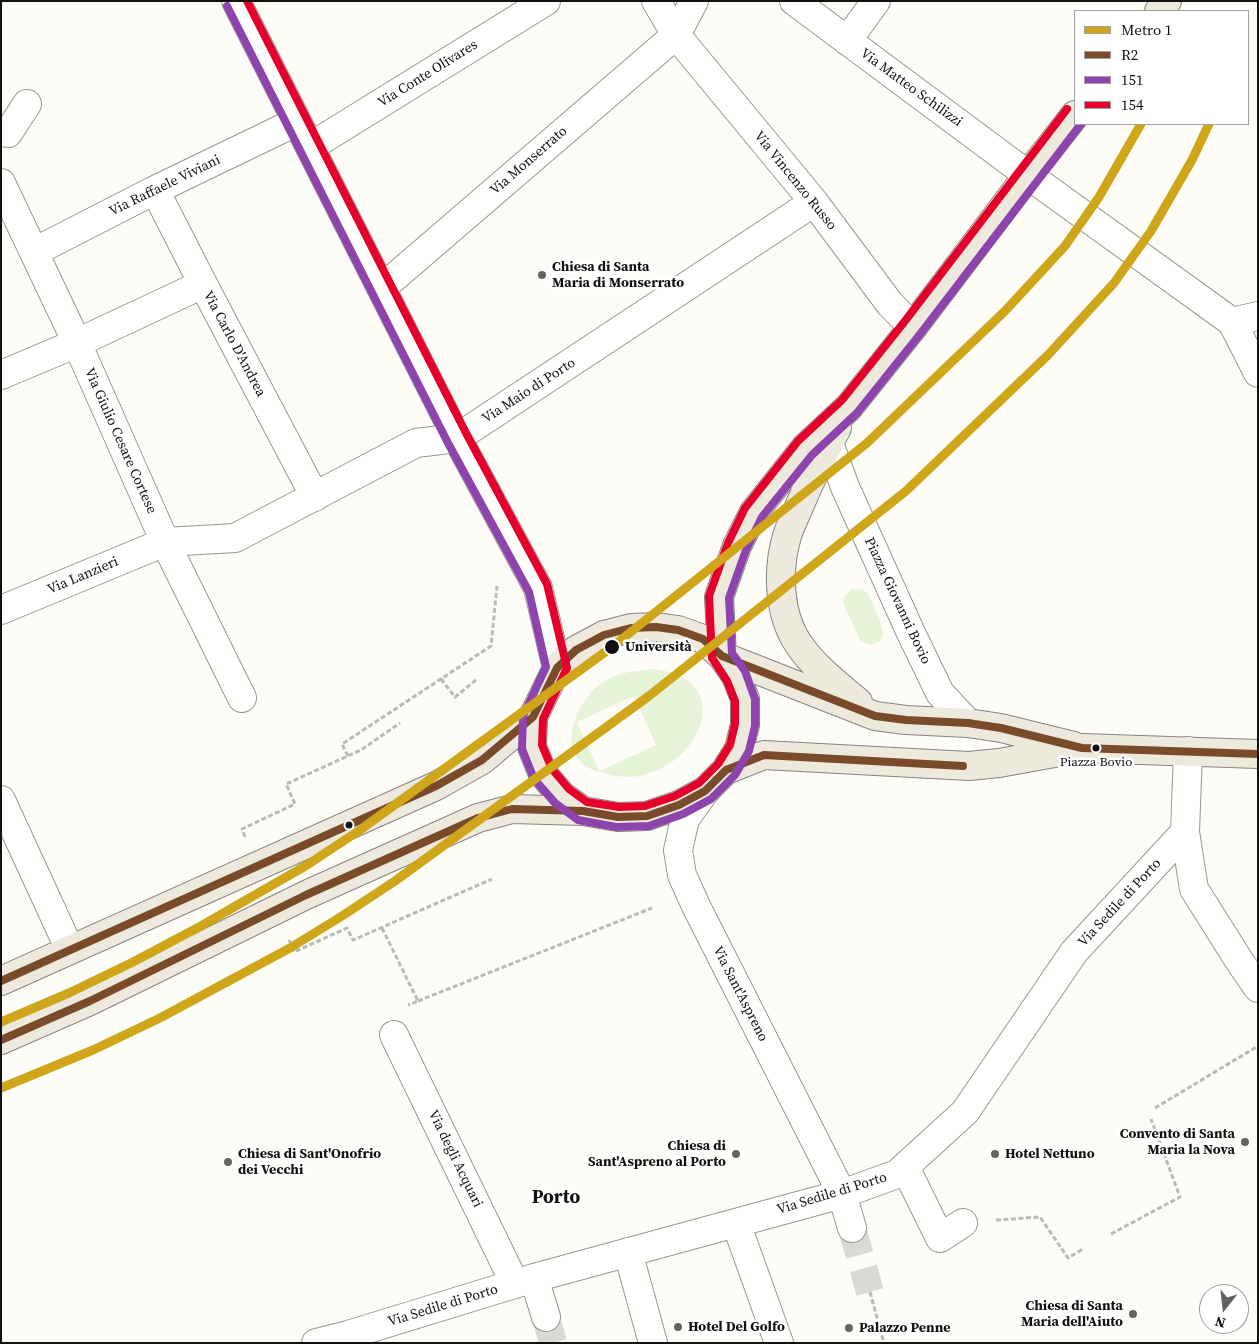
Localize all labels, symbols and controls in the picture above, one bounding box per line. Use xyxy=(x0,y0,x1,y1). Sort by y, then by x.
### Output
legend xyxy=(1074,10,1249,125)
text: Metro 1 xyxy=(1121,19,1172,40)
street label: Via Conte Olivares xyxy=(375,37,481,111)
text: R2 xyxy=(1121,44,1138,65)
street label: Via Matteo Schilizzi xyxy=(857,45,965,131)
text: 151 xyxy=(1121,69,1144,90)
text: 154 xyxy=(1121,94,1144,115)
street label: Via Monserrato xyxy=(487,123,571,199)
street label: Via Vincenzo Russo xyxy=(750,128,840,234)
street label: Via Raffaele Viviani xyxy=(107,152,223,220)
place label: Chiesa di Santa Maria di Monserrato xyxy=(552,259,684,292)
marker: Chiesa di Santa Maria di Monserrato xyxy=(536,269,548,281)
street label: Via Carlo D'Andrea xyxy=(199,288,269,400)
street label: Via Maio di Porto xyxy=(479,355,579,427)
street label: Via Giulio Cesare Cortese xyxy=(80,366,160,516)
street label: Piazza Giovanni Bovio xyxy=(860,535,934,667)
street label: Via Lanzieri xyxy=(45,554,121,598)
marker: Università xyxy=(603,638,621,656)
place label: Università xyxy=(625,639,692,655)
marker: Piazza Bovio xyxy=(1091,743,1101,753)
place label: Piazza Bovio xyxy=(1060,755,1132,771)
unlabelled marker xyxy=(344,820,354,830)
street label: Via Sedile di Porto xyxy=(1075,856,1165,950)
street label: Via Sant'Aspreno xyxy=(709,944,771,1044)
street label: Via degli Acquari xyxy=(424,1108,486,1210)
place label: Convento di Santa Maria la Nova xyxy=(1120,1126,1235,1158)
marker: Convento di Santa Maria la Nova xyxy=(1239,1136,1251,1148)
place label: Chiesa di Sant'Aspreno al Porto xyxy=(588,1138,726,1170)
place label: Chiesa di Sant'Onofrio dei Vecchi xyxy=(238,1146,381,1178)
place label: Hotel Nettuno xyxy=(1005,1146,1095,1162)
marker: Chiesa di Sant'Aspreno al Porto xyxy=(730,1148,742,1160)
marker: Hotel Nettuno xyxy=(989,1148,1001,1160)
marker: Chiesa di Sant'Onofrio dei Vecchi xyxy=(222,1156,234,1168)
street label: Via Sedile di Porto xyxy=(775,1169,889,1219)
district label: Porto xyxy=(532,1187,580,1209)
street label: Via Sedile di Porto xyxy=(386,1281,500,1331)
north arrow xyxy=(1199,1284,1249,1334)
place label: Chiesa di Santa Maria dell'Aiuto xyxy=(1021,1298,1123,1330)
marker: Chiesa di Santa Maria dell'Aiuto xyxy=(1127,1308,1139,1320)
text: N xyxy=(1212,1311,1228,1333)
place label: Hotel Del Golfo xyxy=(688,1319,785,1335)
place label: Palazzo Penne xyxy=(859,1320,951,1336)
marker: Hotel Del Golfo xyxy=(672,1321,684,1333)
marker: Palazzo Penne xyxy=(843,1322,855,1334)

